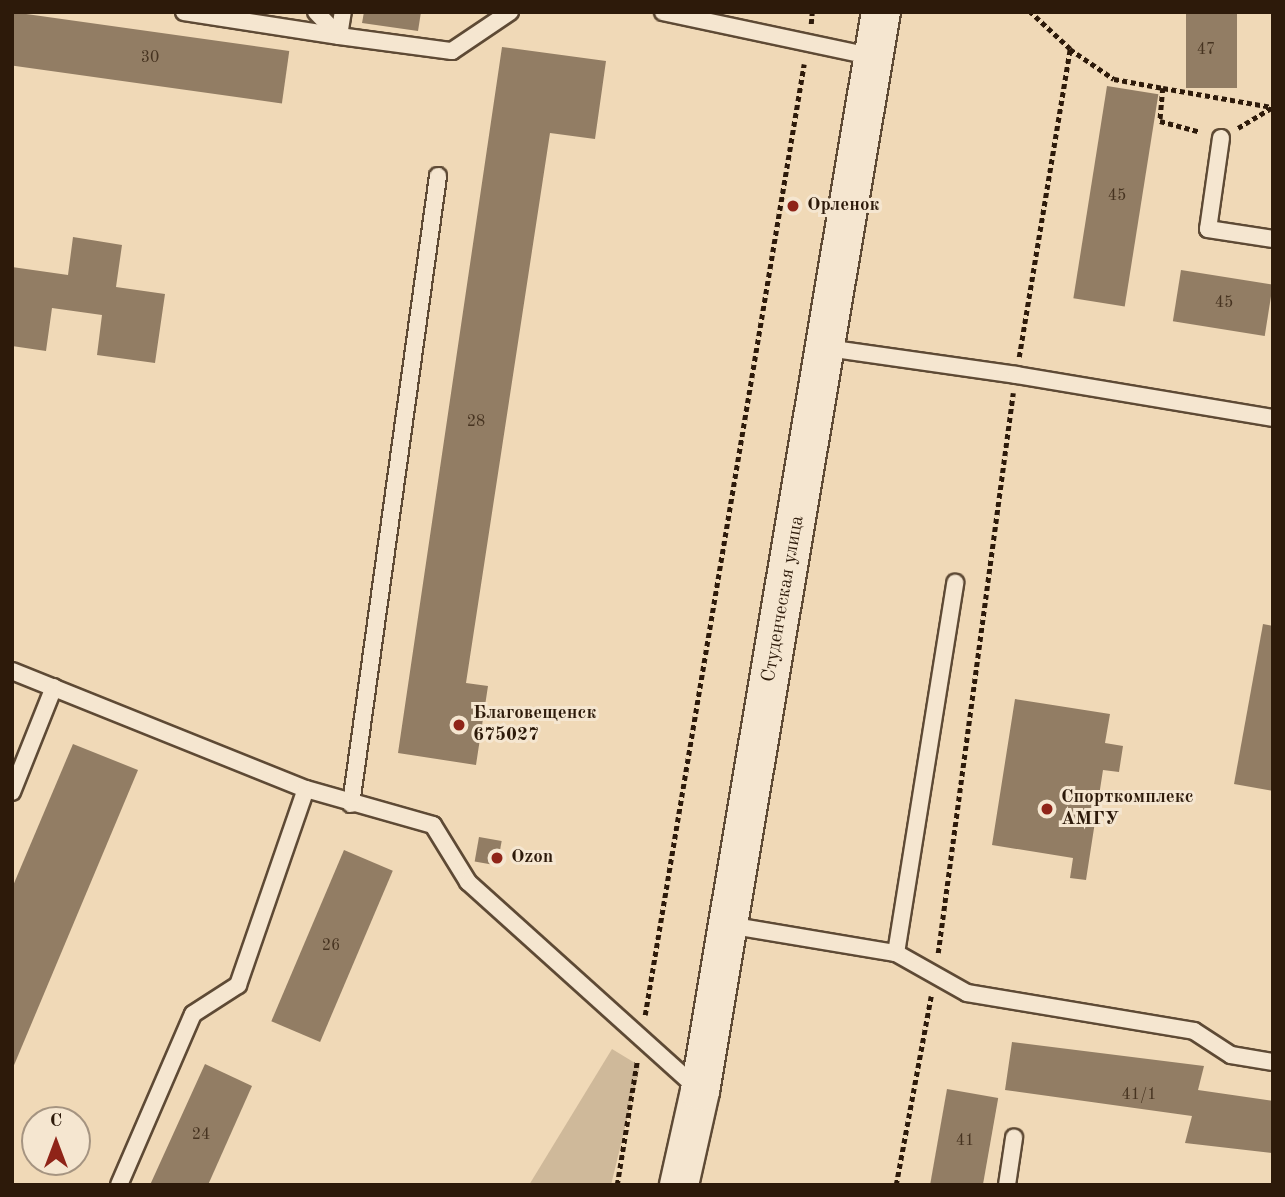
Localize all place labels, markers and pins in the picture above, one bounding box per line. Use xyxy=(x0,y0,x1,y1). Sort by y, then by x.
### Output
place label: Орленок xyxy=(807,195,880,217)
marker: Орленок xyxy=(785,198,801,214)
place label: Благовещенск 675027 xyxy=(473,703,596,747)
marker: Благовещенск 675027 xyxy=(451,717,467,733)
place label: Спорткомплекс АМГУ xyxy=(1061,787,1194,831)
marker: Спорткомплекс АМГУ xyxy=(1039,801,1055,817)
place label: Ozon xyxy=(511,847,553,869)
marker: Ozon xyxy=(489,850,505,866)

